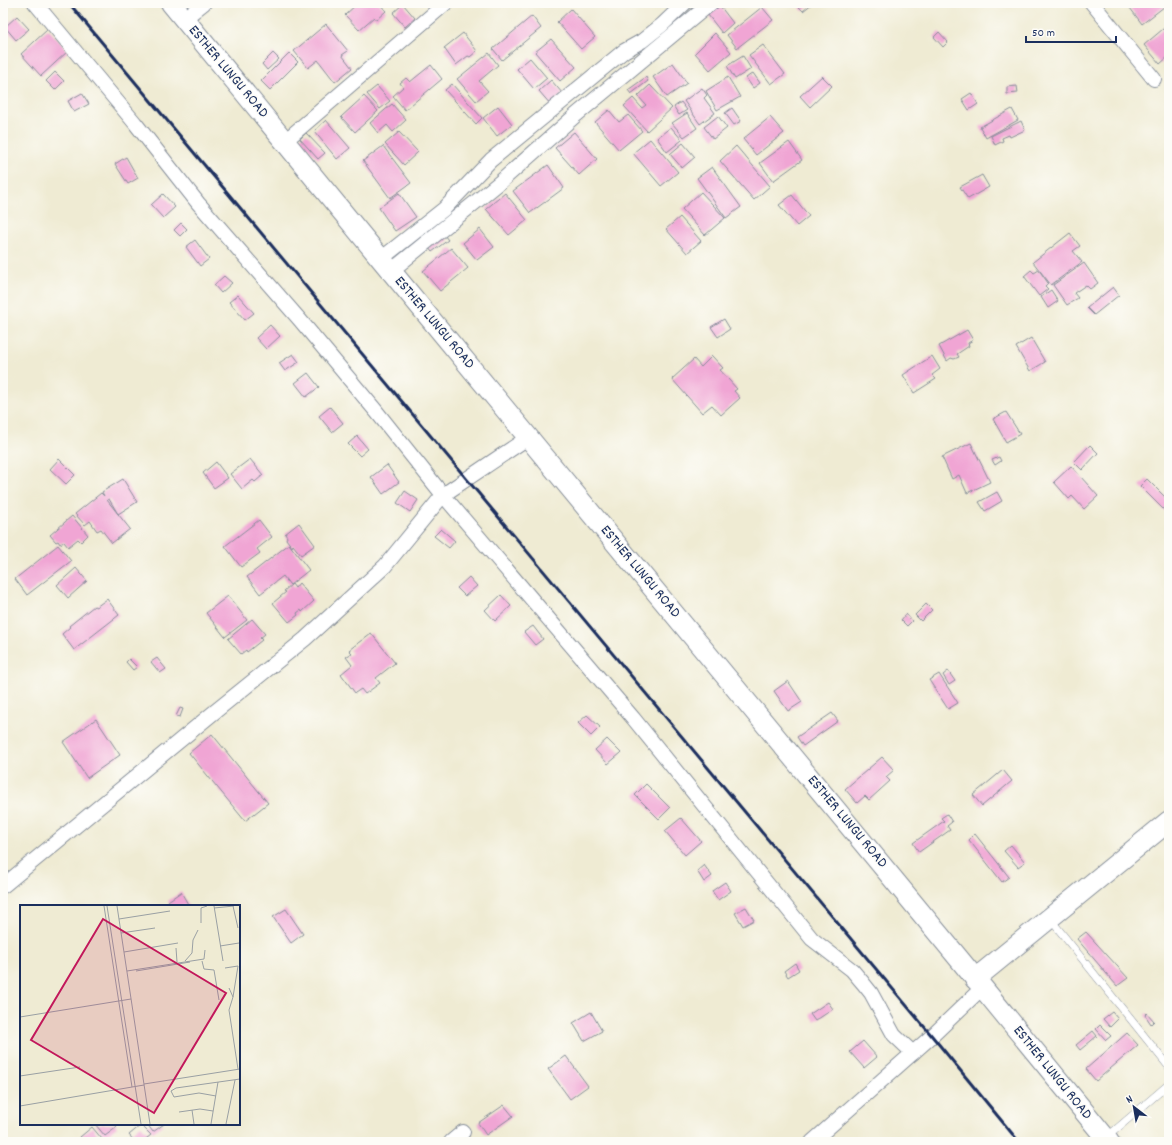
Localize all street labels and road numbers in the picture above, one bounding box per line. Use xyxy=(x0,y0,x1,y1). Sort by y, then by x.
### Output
street label: ESTHER LUNGU ROAD xyxy=(182,21,274,124)
street label: ESTHER LUNGU ROAD xyxy=(388,272,480,375)
street label: ESTHER LUNGU ROAD xyxy=(594,521,686,624)
street label: ESTHER LUNGU ROAD xyxy=(801,771,893,874)
street label: ESTHER LUNGU ROAD xyxy=(1007,1021,1097,1125)

